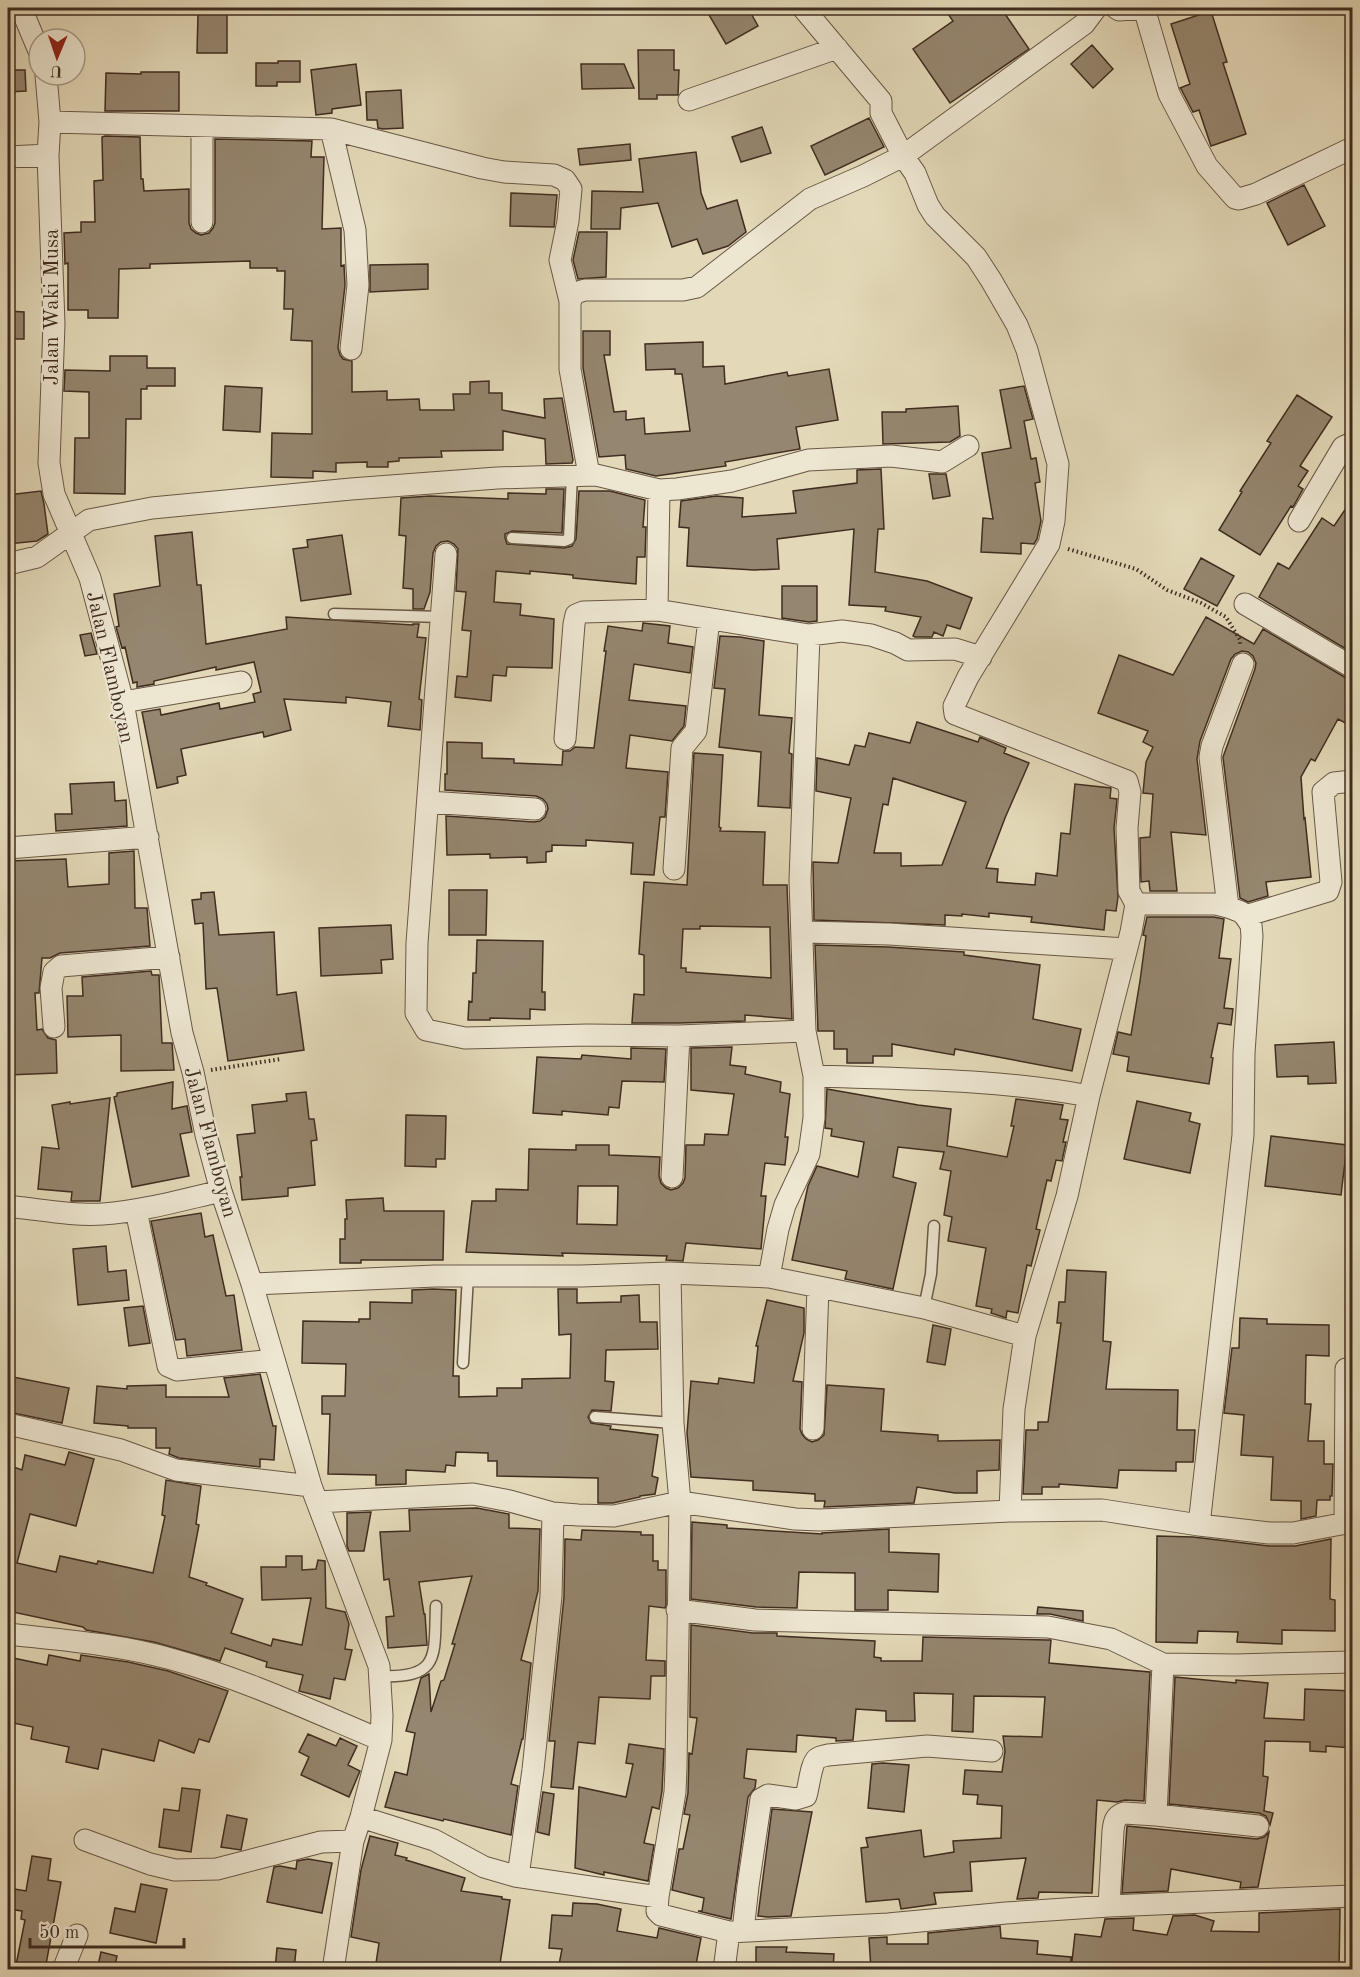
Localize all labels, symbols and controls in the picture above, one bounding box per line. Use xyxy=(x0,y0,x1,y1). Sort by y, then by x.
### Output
north arrow xyxy=(27,27,87,87)
text: U xyxy=(50,62,63,78)
street label: Jalan Waki Musa xyxy=(42,229,63,385)
street label: Jalan Flamboyan xyxy=(82,589,137,745)
street label: Jalan Flamboyan xyxy=(179,1065,240,1220)
scale bar xyxy=(30,1911,184,1949)
text: 50 m xyxy=(39,1924,79,1942)

